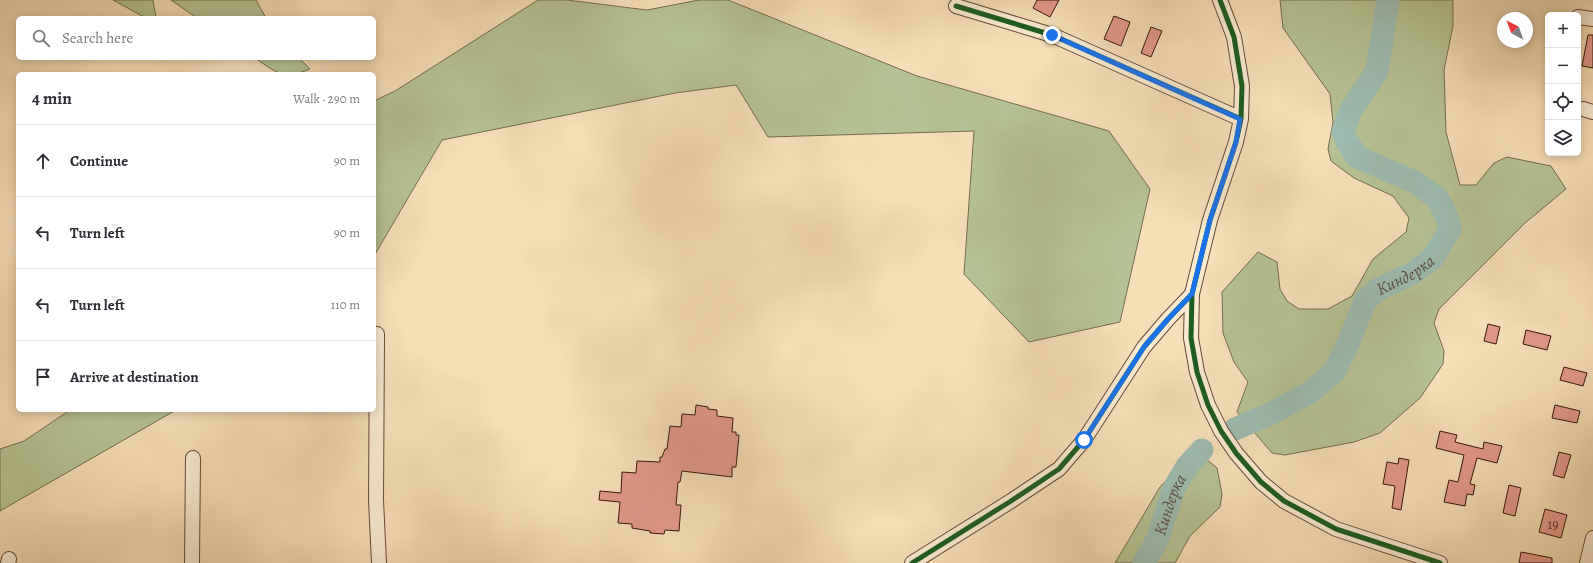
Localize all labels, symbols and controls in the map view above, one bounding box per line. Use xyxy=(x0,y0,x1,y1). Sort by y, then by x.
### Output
north arrow xyxy=(1497,12,1533,48)
map controls xyxy=(1545,12,1581,156)
button: + xyxy=(1545,12,1581,48)
search box xyxy=(16,16,376,60)
route end xyxy=(1043,26,1061,44)
icon: search xyxy=(30,27,52,49)
text: Search here xyxy=(62,28,133,48)
button: − xyxy=(1545,48,1581,84)
button: locate xyxy=(1545,84,1581,120)
text: 4 min xyxy=(32,87,72,110)
text: Walk · 290 m xyxy=(293,90,360,107)
button: layers xyxy=(1545,120,1581,156)
icon: ahead xyxy=(32,150,54,172)
text: Continue xyxy=(70,151,128,171)
text: 90 m xyxy=(334,152,360,169)
icon: left xyxy=(32,222,54,244)
text: Turn left xyxy=(70,223,125,243)
text: 90 m xyxy=(334,224,360,241)
water label: Киндерка xyxy=(1372,249,1439,300)
icon: left xyxy=(32,294,54,316)
text: Turn left xyxy=(70,295,125,315)
text: 110 m xyxy=(331,296,360,313)
icon: arrive xyxy=(32,366,54,388)
text: Arrive at destination xyxy=(70,367,199,387)
route start xyxy=(1075,431,1093,449)
water label: Киндерка xyxy=(1148,469,1192,538)
house number: 19 xyxy=(1547,515,1559,534)

